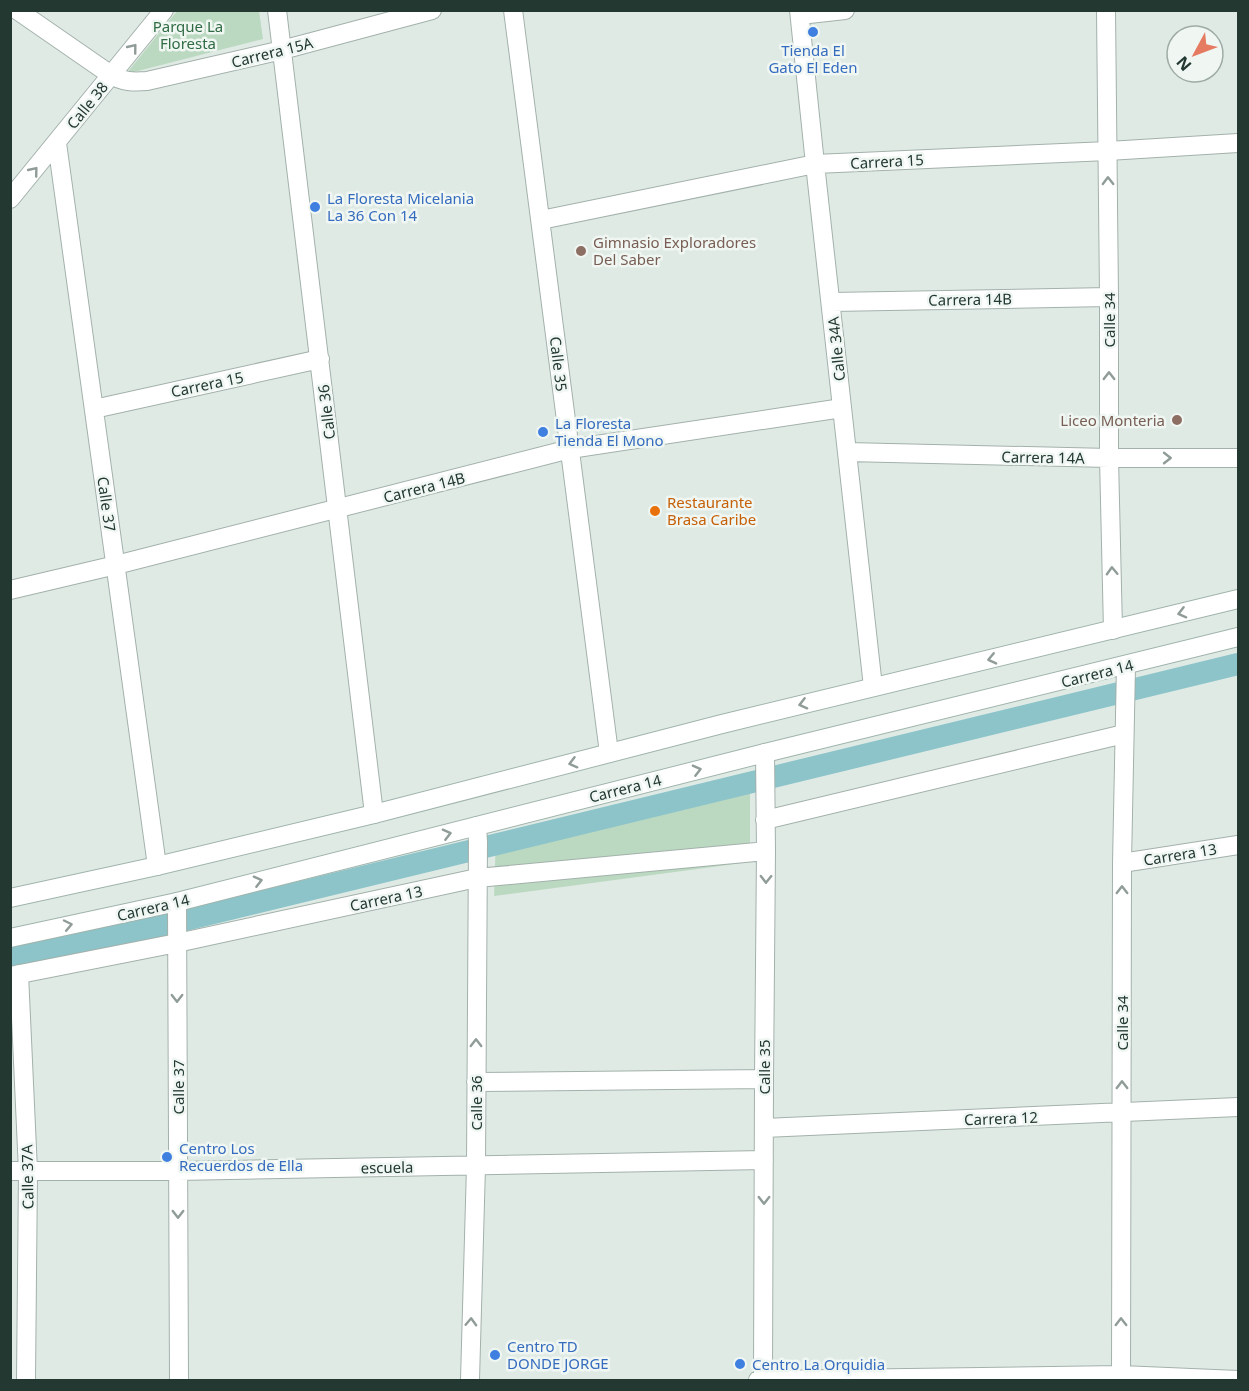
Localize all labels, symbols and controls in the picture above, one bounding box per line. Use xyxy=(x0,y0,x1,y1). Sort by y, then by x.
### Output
park label: Parque La Floresta xyxy=(153,16,223,53)
north arrow xyxy=(1165,24,1225,84)
marker: Tienda El Gato El Eden xyxy=(806,25,820,39)
street label: Carrera 15A xyxy=(229,32,315,72)
place label: Tienda El Gato El Eden xyxy=(768,40,858,77)
one-way arrow xyxy=(126,44,137,55)
text: N xyxy=(1171,52,1196,76)
street label: Calle 38 xyxy=(62,77,112,133)
street label: Carrera 15 xyxy=(850,149,924,173)
one-way arrow xyxy=(26,167,37,178)
one-way arrow xyxy=(1102,177,1114,186)
place label: La Floresta Micelania La 36 Con 14 xyxy=(327,188,474,225)
marker: La Floresta Micelania La 36 Con 14 xyxy=(308,200,322,214)
place label: Gimnasio Exploradores Del Saber xyxy=(593,232,756,269)
marker: Gimnasio Exploradores Del Saber xyxy=(574,244,588,258)
street label: Carrera 14B xyxy=(928,288,1012,310)
street label: Calle 34 xyxy=(1099,292,1119,348)
street label: Calle 34A xyxy=(823,315,849,382)
street label: Calle 35 xyxy=(546,335,572,393)
street label: Carrera 15 xyxy=(169,367,245,401)
one-way arrow xyxy=(1103,372,1115,381)
street label: Calle 36 xyxy=(313,383,339,441)
place label: Liceo Monteria xyxy=(1060,410,1165,430)
place label: La Floresta Tienda El Mono xyxy=(555,413,664,450)
marker: Liceo Monteria xyxy=(1170,413,1184,427)
marker: La Floresta Tienda El Mono xyxy=(536,425,550,439)
street label: Carrera 14A xyxy=(1001,446,1085,468)
one-way arrow xyxy=(1163,452,1172,464)
street label: Carrera 14B xyxy=(381,467,467,507)
street label: Calle 37 xyxy=(93,475,121,533)
place label: Restaurante Brasa Caribe xyxy=(667,492,756,529)
marker: Restaurante Brasa Caribe xyxy=(648,504,662,518)
one-way arrow xyxy=(1106,567,1118,576)
one-way arrow xyxy=(1177,605,1187,618)
one-way arrow xyxy=(988,652,998,665)
street label: Carrera 14 xyxy=(1059,654,1136,692)
one-way arrow xyxy=(798,697,808,710)
one-way arrow xyxy=(568,755,578,768)
one-way arrow xyxy=(692,765,702,778)
street label: Carrera 14 xyxy=(587,769,664,807)
one-way arrow xyxy=(442,828,452,841)
street label: Carrera 13 xyxy=(1142,838,1218,870)
one-way arrow xyxy=(760,875,772,884)
one-way arrow xyxy=(252,876,262,889)
street label: Carrera 13 xyxy=(348,881,424,915)
one-way arrow xyxy=(1116,886,1128,895)
street label: Carrera 14 xyxy=(115,889,192,925)
one-way arrow xyxy=(62,920,72,933)
one-way arrow xyxy=(171,994,183,1003)
street label: Calle 34 xyxy=(1112,995,1132,1051)
one-way arrow xyxy=(470,1039,482,1048)
street label: Calle 35 xyxy=(754,1039,774,1095)
street label: Calle 37 xyxy=(168,1059,188,1115)
street label: Calle 36 xyxy=(466,1075,486,1131)
one-way arrow xyxy=(1116,1081,1128,1090)
street label: Carrera 12 xyxy=(964,1107,1038,1129)
place label: Centro Los Recuerdos de Ella xyxy=(179,1138,303,1175)
street label: Calle 37A xyxy=(16,1144,38,1210)
marker: Centro Los Recuerdos de Ella xyxy=(160,1150,174,1164)
street label: escuela xyxy=(360,1157,414,1177)
one-way arrow xyxy=(758,1196,770,1205)
one-way arrow xyxy=(172,1210,185,1219)
one-way arrow xyxy=(465,1318,478,1327)
one-way arrow xyxy=(1115,1318,1127,1327)
place label: Centro TD DONDE JORGE xyxy=(507,1336,609,1373)
marker: Centro TD DONDE JORGE xyxy=(488,1348,502,1362)
place label: Centro La Orquidia xyxy=(752,1354,885,1374)
marker: Centro La Orquidia xyxy=(733,1357,747,1371)

